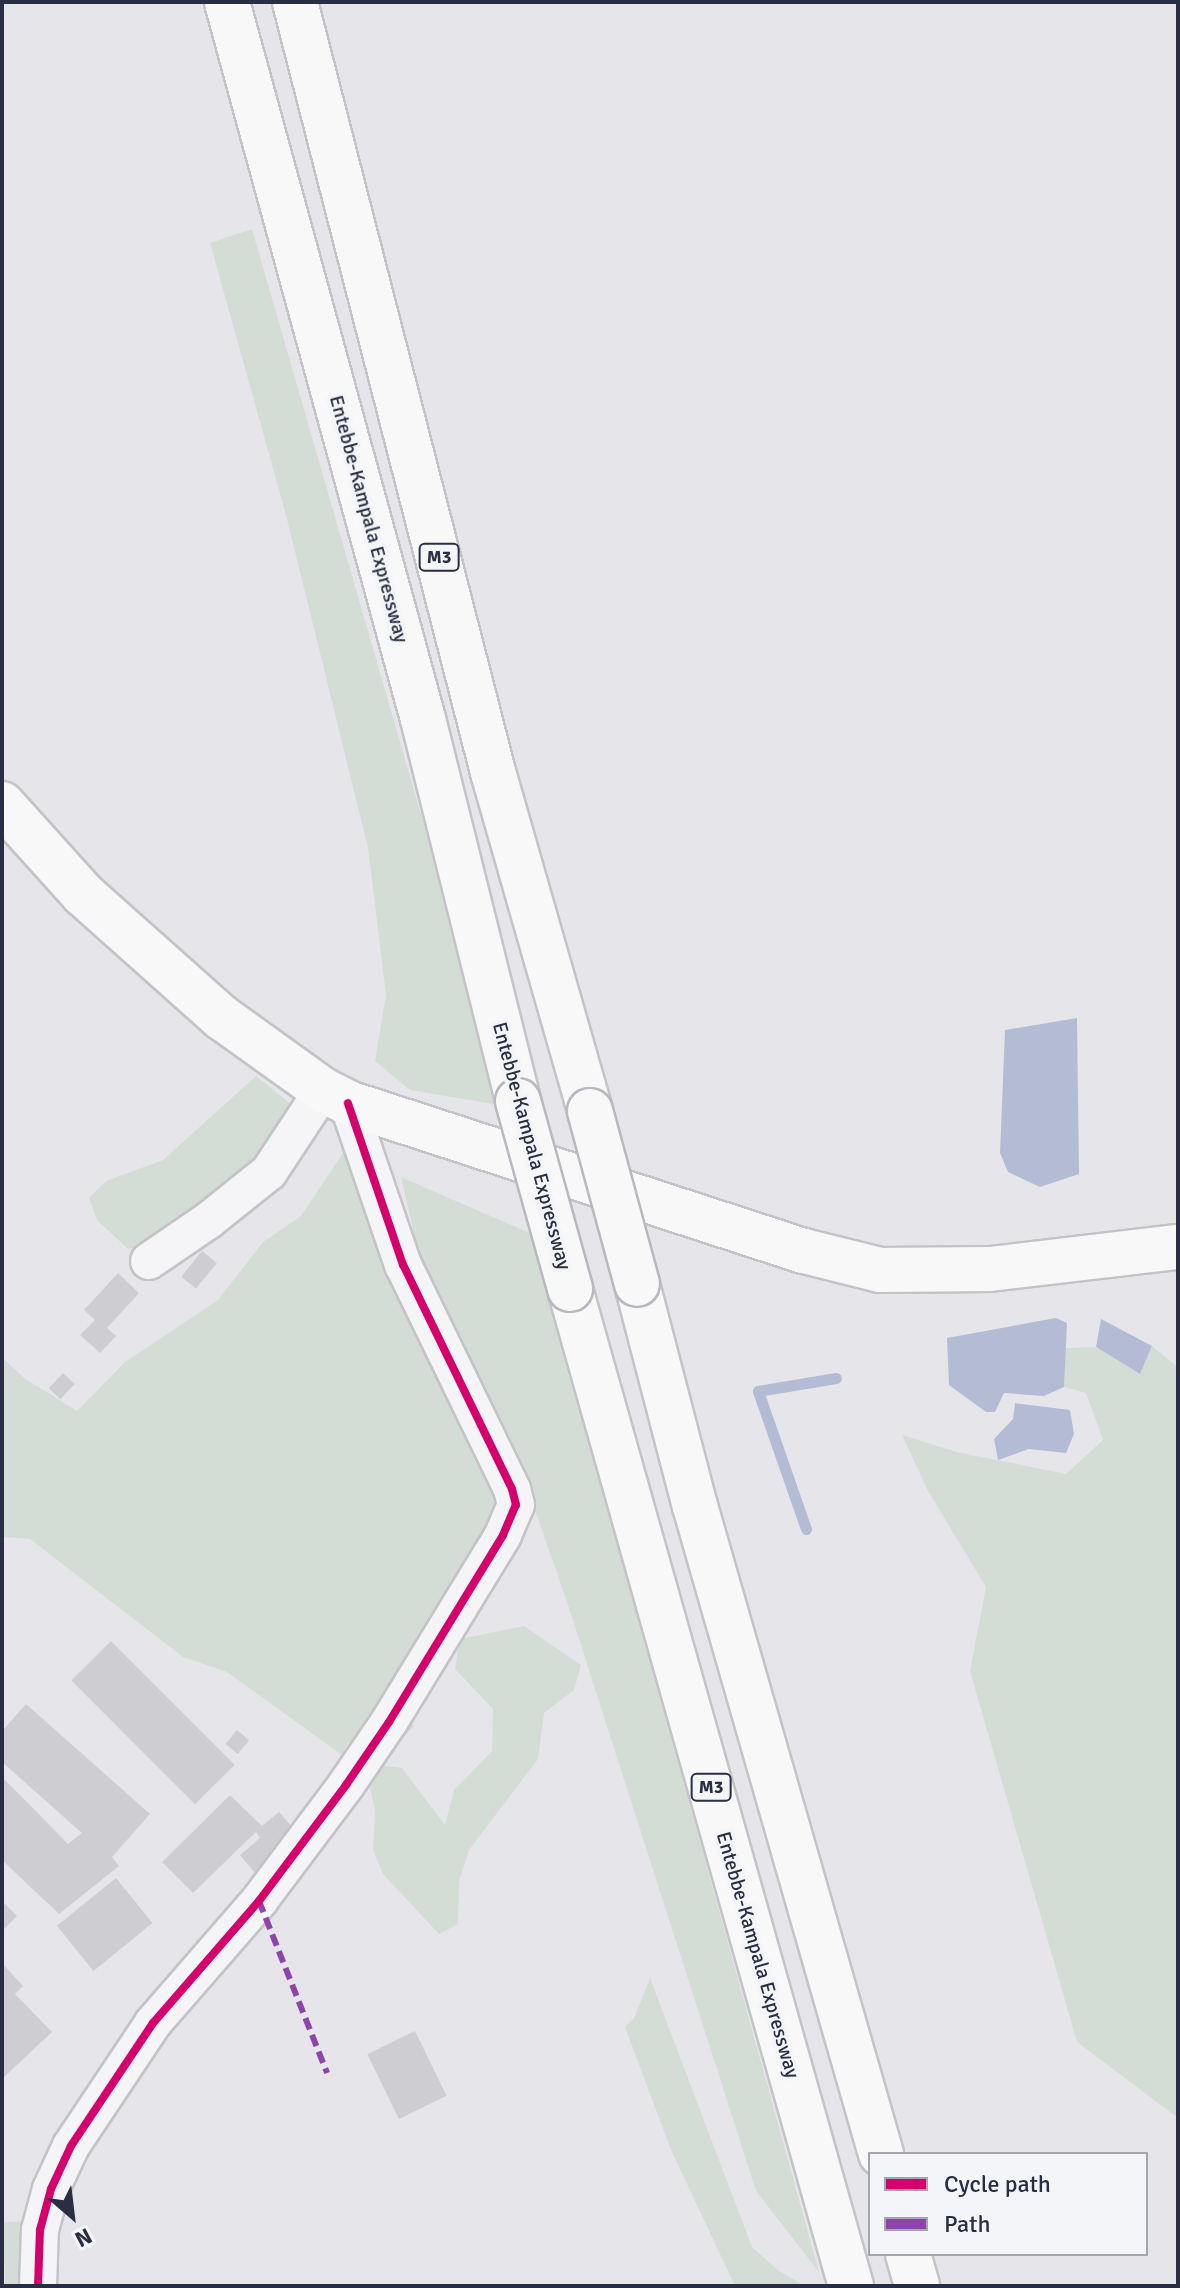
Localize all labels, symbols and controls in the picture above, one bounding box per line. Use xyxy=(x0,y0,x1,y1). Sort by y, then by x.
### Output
street label: Entebbe-Kampala Expressway xyxy=(324,393,414,645)
road number: M3 xyxy=(417,543,461,571)
street label: Entebbe-Kampala Expressway xyxy=(487,1020,577,1272)
road number: M3 xyxy=(689,1773,733,1801)
street label: Entebbe-Kampala Expressway xyxy=(711,1829,805,2081)
legend xyxy=(868,2152,1148,2256)
text: Cycle path xyxy=(944,2169,1051,2199)
north arrow xyxy=(32,2176,112,2256)
text: Path xyxy=(944,2209,990,2239)
text: N xyxy=(70,2222,97,2253)

